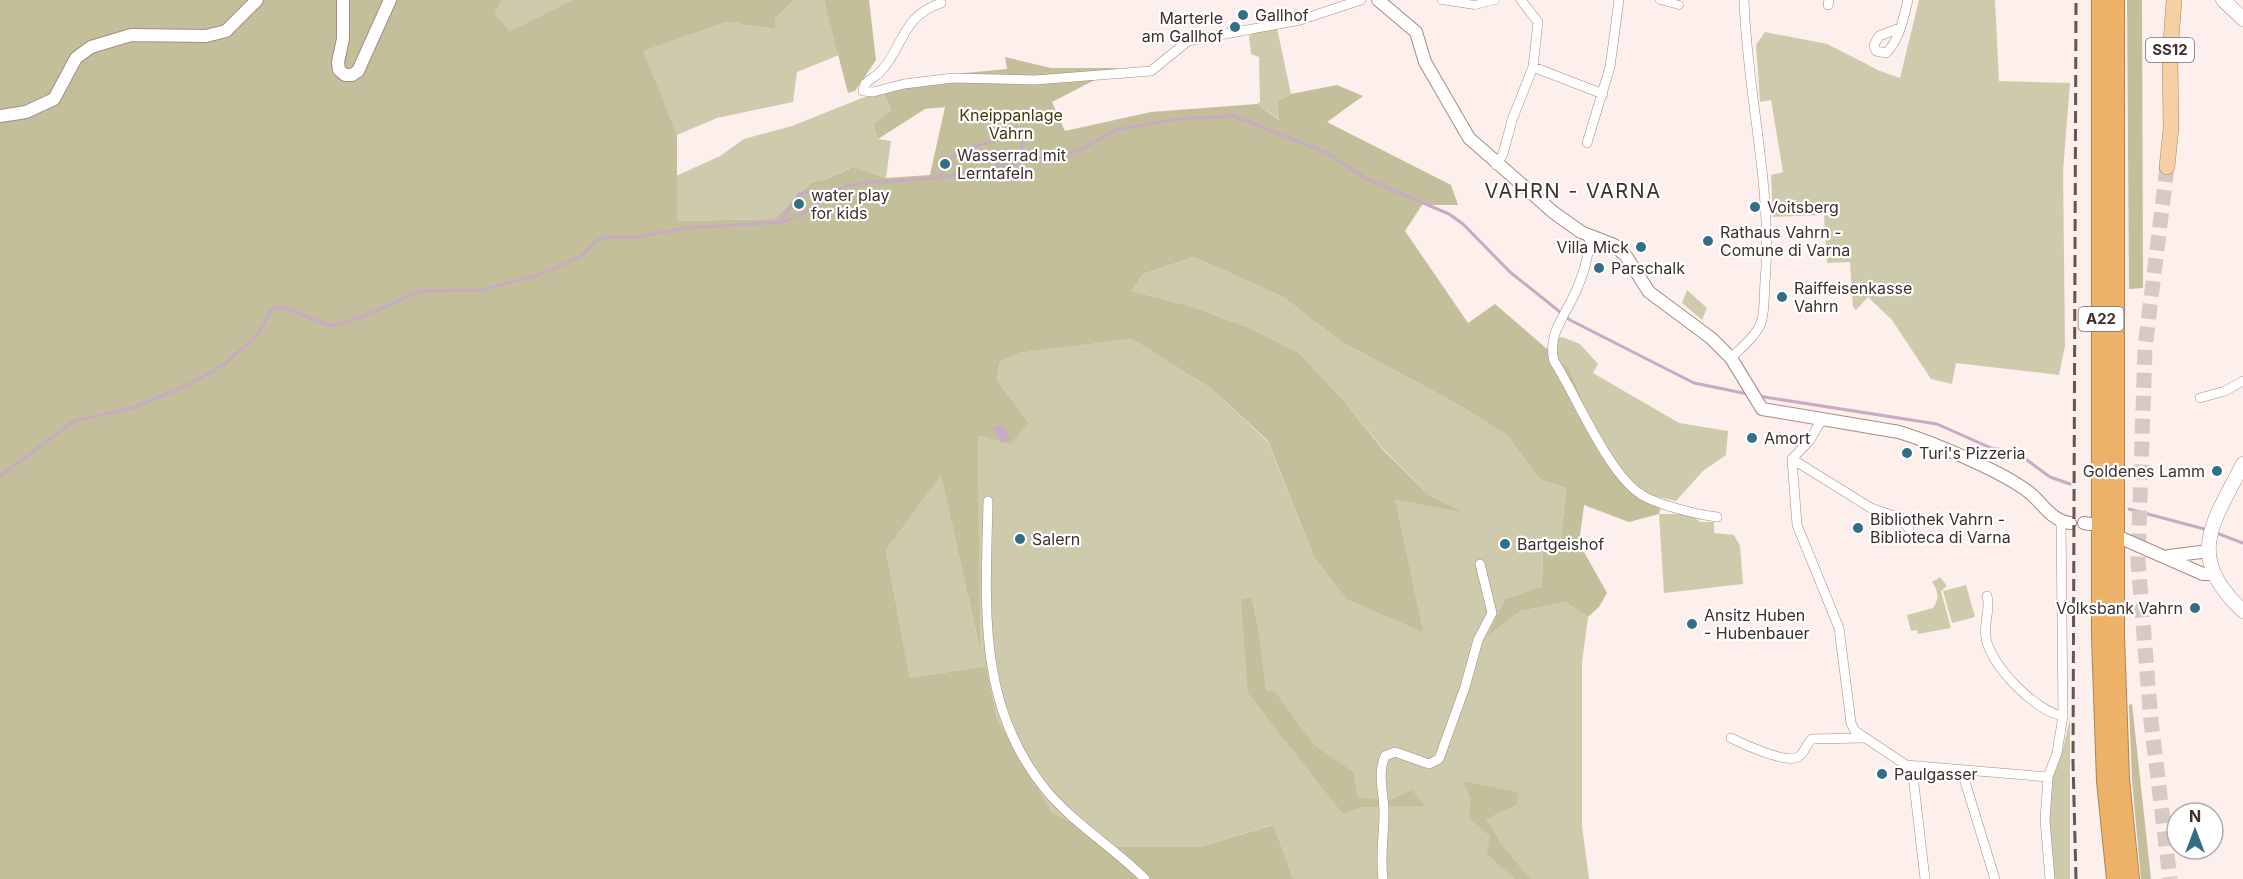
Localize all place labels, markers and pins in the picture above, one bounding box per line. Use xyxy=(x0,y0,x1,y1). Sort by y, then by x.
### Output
place label: Gallhof xyxy=(1255,5,1309,25)
place label: Marterle am Gallhof xyxy=(1142,8,1223,46)
marker: Gallhof xyxy=(1236,8,1250,22)
marker: Marterle am Gallhof xyxy=(1228,20,1242,34)
place label: Wasserrad mit Lerntafeln xyxy=(957,145,1066,183)
marker: Wasserrad mit Lerntafeln xyxy=(938,157,952,171)
place label: water play for kids xyxy=(811,185,889,223)
marker: water play for kids xyxy=(792,197,806,211)
place label: Voitsberg xyxy=(1767,197,1839,217)
marker: Voitsberg xyxy=(1748,200,1762,214)
place label: Rathaus Vahrn - Comune di Varna xyxy=(1720,222,1850,260)
marker: Rathaus Vahrn - Comune di Varna xyxy=(1701,234,1715,248)
place label: Villa Mick xyxy=(1557,237,1629,257)
marker: Villa Mick xyxy=(1634,240,1648,254)
place label: Parschalk xyxy=(1611,258,1685,278)
marker: Parschalk xyxy=(1592,261,1606,275)
place label: Raiffeisenkasse Vahrn xyxy=(1794,278,1912,316)
marker: Raiffeisenkasse Vahrn xyxy=(1775,290,1789,304)
place label: Amort xyxy=(1764,428,1810,448)
marker: Amort xyxy=(1745,431,1759,445)
place label: Turi's Pizzeria xyxy=(1919,443,2026,463)
marker: Turi's Pizzeria xyxy=(1900,446,1914,460)
place label: Goldenes Lamm xyxy=(2083,461,2205,481)
marker: Goldenes Lamm xyxy=(2210,464,2224,478)
place label: Bibliothek Vahrn - Biblioteca di Varna xyxy=(1870,509,2011,547)
marker: Bibliothek Vahrn - Biblioteca di Varna xyxy=(1851,521,1865,535)
place label: Salern xyxy=(1032,529,1080,549)
marker: Salern xyxy=(1013,532,1027,546)
place label: Bartgeishof xyxy=(1517,534,1604,554)
marker: Bartgeishof xyxy=(1498,537,1512,551)
place label: Volksbank Vahrn xyxy=(2056,598,2183,618)
marker: Volksbank Vahrn xyxy=(2188,601,2202,615)
place label: Ansitz Huben - Hubenbauer xyxy=(1704,605,1810,643)
marker: Ansitz Huben - Hubenbauer xyxy=(1685,617,1699,631)
place label: Paulgasser xyxy=(1894,764,1978,784)
marker: Paulgasser xyxy=(1875,767,1889,781)

